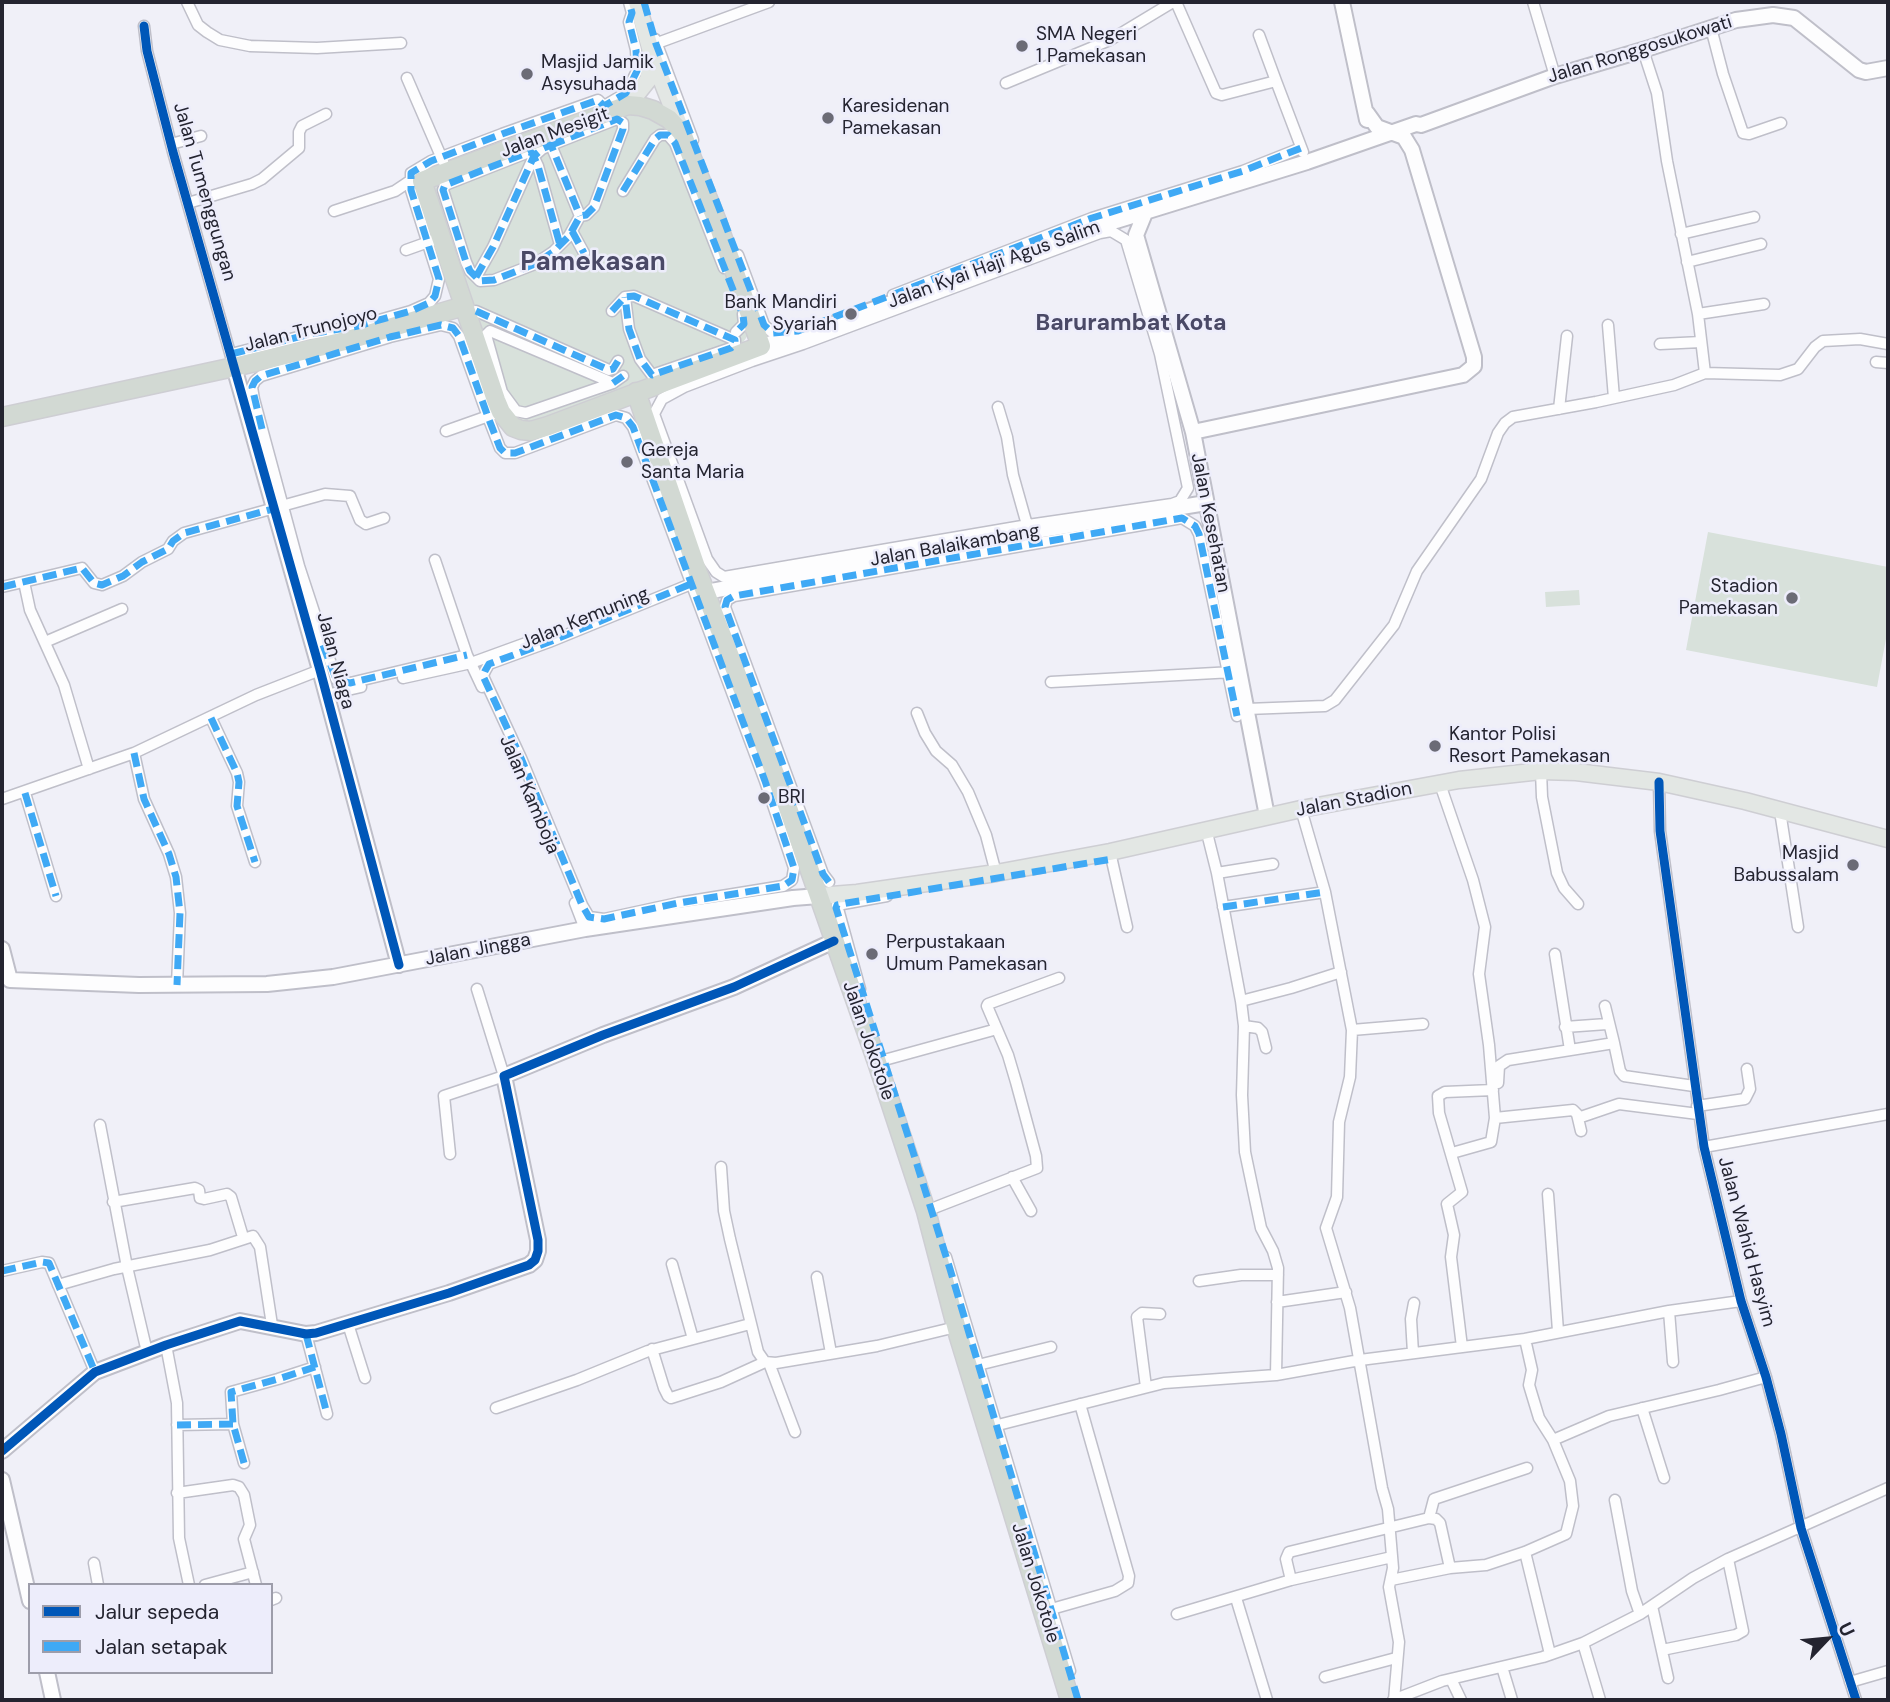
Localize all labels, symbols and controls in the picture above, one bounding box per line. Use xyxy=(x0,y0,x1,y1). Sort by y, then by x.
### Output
street label: Jalan Ronggosukowati xyxy=(1545,11,1735,89)
place label: SMA Negeri 1 Pamekasan xyxy=(1036,24,1146,68)
marker: SMA Negeri 1 Pamekasan xyxy=(1014,38,1030,54)
place label: Masjid Jamik Asysuhada xyxy=(541,52,654,96)
marker: Masjid Jamik Asysuhada xyxy=(519,66,535,82)
place label: Karesidenan Pamekasan xyxy=(842,96,949,140)
street label: Jalan Tumenggungan xyxy=(168,100,240,284)
street label: Jalan Mesigit xyxy=(498,103,612,163)
marker: Karesidenan Pamekasan xyxy=(820,110,836,126)
street label: Jalan Kyai Haji Agus Salim xyxy=(885,216,1103,314)
district label: Pamekasan xyxy=(520,247,666,279)
place label: Bank Mandiri Syariah xyxy=(724,292,837,336)
street label: Jalan Trunojoyo xyxy=(242,302,380,358)
marker: Bank Mandiri Syariah xyxy=(843,306,859,322)
district label: Barurambat Kota xyxy=(1035,310,1227,338)
place label: Gereja Santa Maria xyxy=(641,440,744,484)
street label: Jalan Kesehatan xyxy=(1185,451,1235,595)
marker: Gereja Santa Maria xyxy=(619,454,635,470)
street label: Jalan Balaikambang xyxy=(868,520,1042,572)
place label: Stadion Pamekasan xyxy=(1679,576,1778,620)
street label: Jalan Kemuning xyxy=(517,583,653,655)
marker: Stadion Pamekasan xyxy=(1784,590,1800,606)
street label: Jalan Niaga xyxy=(311,610,359,712)
place label: Kantor Polisi Resort Pamekasan xyxy=(1449,724,1610,768)
street label: Jalan Kamboja xyxy=(494,732,564,858)
marker: Kantor Polisi Resort Pamekasan xyxy=(1427,738,1443,754)
street label: Jalan Stadion xyxy=(1294,778,1414,822)
place label: BRI xyxy=(778,787,805,809)
marker: BRI xyxy=(756,790,772,806)
place label: Masjid Babussalam xyxy=(1734,843,1839,887)
marker: Masjid Babussalam xyxy=(1845,857,1861,873)
street label: Jalan Jingga xyxy=(423,929,533,971)
place label: Perpustakaan Umum Pamekasan xyxy=(886,932,1047,976)
marker: Perpustakaan Umum Pamekasan xyxy=(864,946,880,962)
street label: Jalan Jokotole xyxy=(837,978,899,1104)
street label: Jalan Wahid Hasyim xyxy=(1712,1154,1780,1330)
street label: Jalan Jokotole xyxy=(1006,1520,1064,1646)
legend xyxy=(28,1583,273,1674)
text: Jalur sepeda xyxy=(95,1598,219,1626)
north arrow xyxy=(1792,1604,1862,1674)
text: U xyxy=(1832,1618,1860,1641)
text: Jalan setapak xyxy=(95,1633,228,1661)

